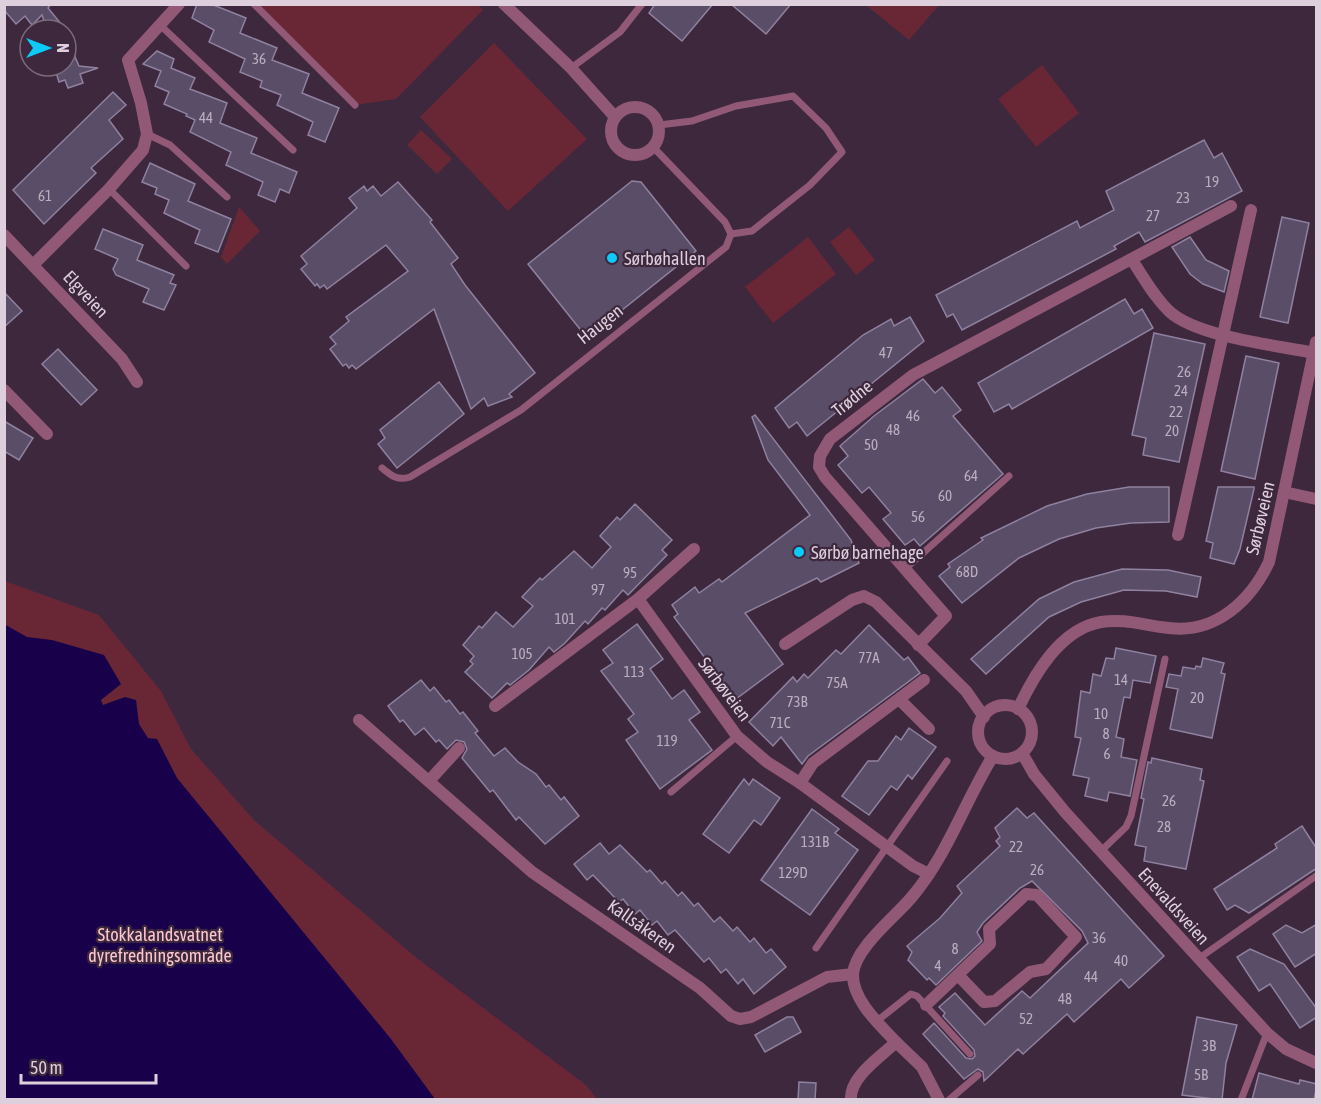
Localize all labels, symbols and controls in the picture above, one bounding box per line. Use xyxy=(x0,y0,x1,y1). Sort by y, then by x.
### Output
north arrow xyxy=(18,18,78,78)
text: N xyxy=(54,43,72,53)
house number: 36 xyxy=(252,50,266,67)
house number: 44 xyxy=(199,109,213,126)
house number: 19 xyxy=(1205,173,1219,190)
house number: 61 xyxy=(38,187,52,204)
house number: 23 xyxy=(1176,189,1190,206)
house number: 27 xyxy=(1146,207,1160,224)
place label: Sørbøhallen xyxy=(624,248,706,269)
marker: Sørbøhallen xyxy=(605,251,619,265)
street label: Elgveien xyxy=(59,266,113,322)
street label: Haugen xyxy=(573,300,627,348)
house number: 47 xyxy=(879,344,893,361)
house number: 26 xyxy=(1177,363,1191,380)
street label: Trødne xyxy=(828,375,876,421)
house number: 24 xyxy=(1174,382,1188,399)
house number: 22 xyxy=(1169,403,1183,420)
house number: 46 xyxy=(906,407,920,424)
house number: 48 xyxy=(886,421,900,438)
house number: 20 xyxy=(1165,422,1179,439)
house number: 50 xyxy=(864,436,878,453)
house number: 64 xyxy=(964,467,978,484)
street label: Sørbøveien xyxy=(1241,479,1279,557)
house number: 60 xyxy=(938,487,952,504)
house number: 56 xyxy=(911,508,925,525)
place label: Sørbø barnehage xyxy=(811,542,924,563)
marker: Sørbø barnehage xyxy=(792,545,806,559)
house number: 68D xyxy=(956,563,978,580)
house number: 95 xyxy=(623,564,637,581)
house number: 97 xyxy=(591,581,605,598)
house number: 101 xyxy=(554,610,576,627)
house number: 105 xyxy=(511,645,533,662)
house number: 77A xyxy=(858,649,880,666)
street label: Sørbøveien xyxy=(694,653,756,725)
house number: 113 xyxy=(623,663,645,680)
house number: 14 xyxy=(1114,671,1128,688)
house number: 75A xyxy=(826,674,848,691)
house number: 20 xyxy=(1190,689,1204,706)
house number: 73B xyxy=(786,693,808,710)
house number: 10 xyxy=(1094,705,1108,722)
house number: 71C xyxy=(770,714,791,731)
house number: 8 xyxy=(1102,725,1110,742)
house number: 119 xyxy=(656,732,678,749)
house number: 6 xyxy=(1103,745,1111,762)
house number: 26 xyxy=(1162,792,1176,809)
house number: 28 xyxy=(1157,818,1171,835)
house number: 131B xyxy=(801,833,829,850)
house number: 22 xyxy=(1009,838,1023,855)
house number: 26 xyxy=(1030,861,1044,878)
street label: Enevaldsveien xyxy=(1134,863,1214,949)
house number: 129D xyxy=(778,864,808,881)
street label: Kallsåkeren xyxy=(604,895,680,957)
park label: Stokkalandsvatnet dyrefredningsområde xyxy=(88,924,232,966)
house number: 36 xyxy=(1092,929,1106,946)
house number: 8 xyxy=(951,940,959,957)
house number: 40 xyxy=(1114,952,1128,969)
house number: 4 xyxy=(934,957,942,974)
house number: 44 xyxy=(1084,968,1098,985)
house number: 48 xyxy=(1058,990,1072,1007)
house number: 52 xyxy=(1019,1010,1033,1027)
house number: 3B xyxy=(1202,1037,1216,1054)
scale bar xyxy=(21,1047,156,1085)
text: 50 m xyxy=(30,1057,62,1078)
house number: 5B xyxy=(1194,1066,1208,1083)

